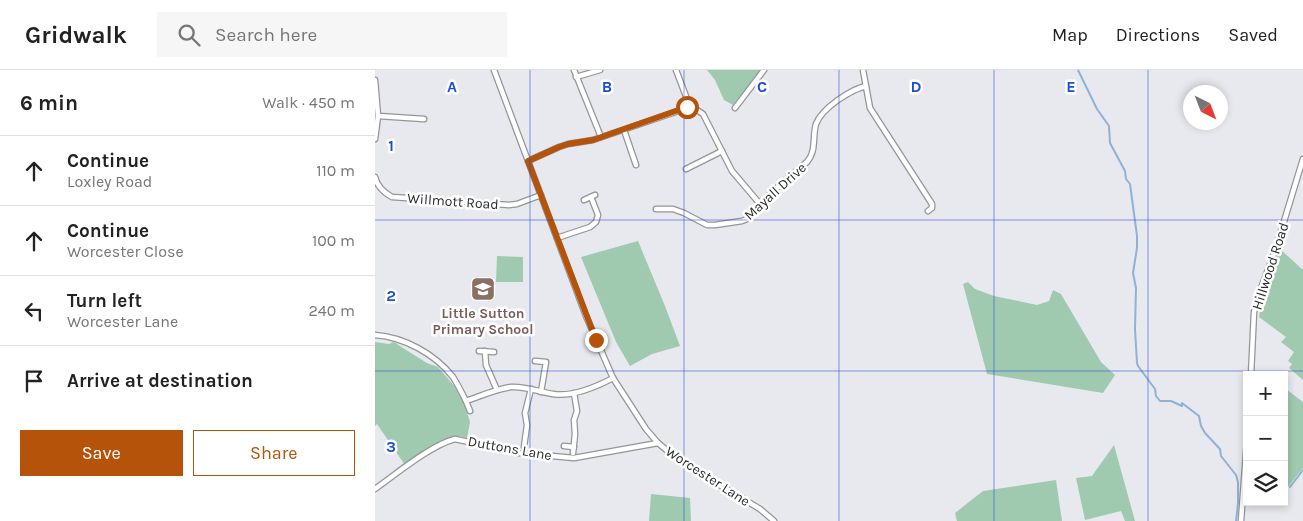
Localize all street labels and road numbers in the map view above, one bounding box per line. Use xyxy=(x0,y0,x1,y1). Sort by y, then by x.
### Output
street label: Mayall Drive xyxy=(741,159,810,224)
street label: Willmott Road xyxy=(407,190,499,213)
street label: Hillwood Road xyxy=(1248,220,1293,312)
street label: Duttons Lane xyxy=(467,433,553,464)
street label: Worcester Lane xyxy=(662,443,753,510)

